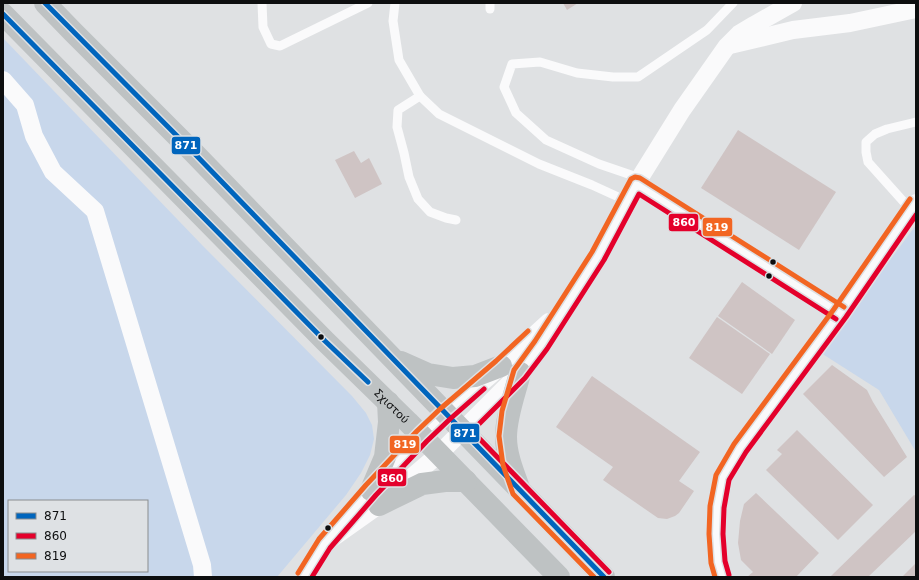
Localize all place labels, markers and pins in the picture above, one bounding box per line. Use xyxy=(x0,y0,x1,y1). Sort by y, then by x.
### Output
unlabelled marker xyxy=(768,257,778,267)
unlabelled marker xyxy=(764,271,774,281)
unlabelled marker xyxy=(316,332,326,342)
unlabelled marker xyxy=(323,523,333,533)

